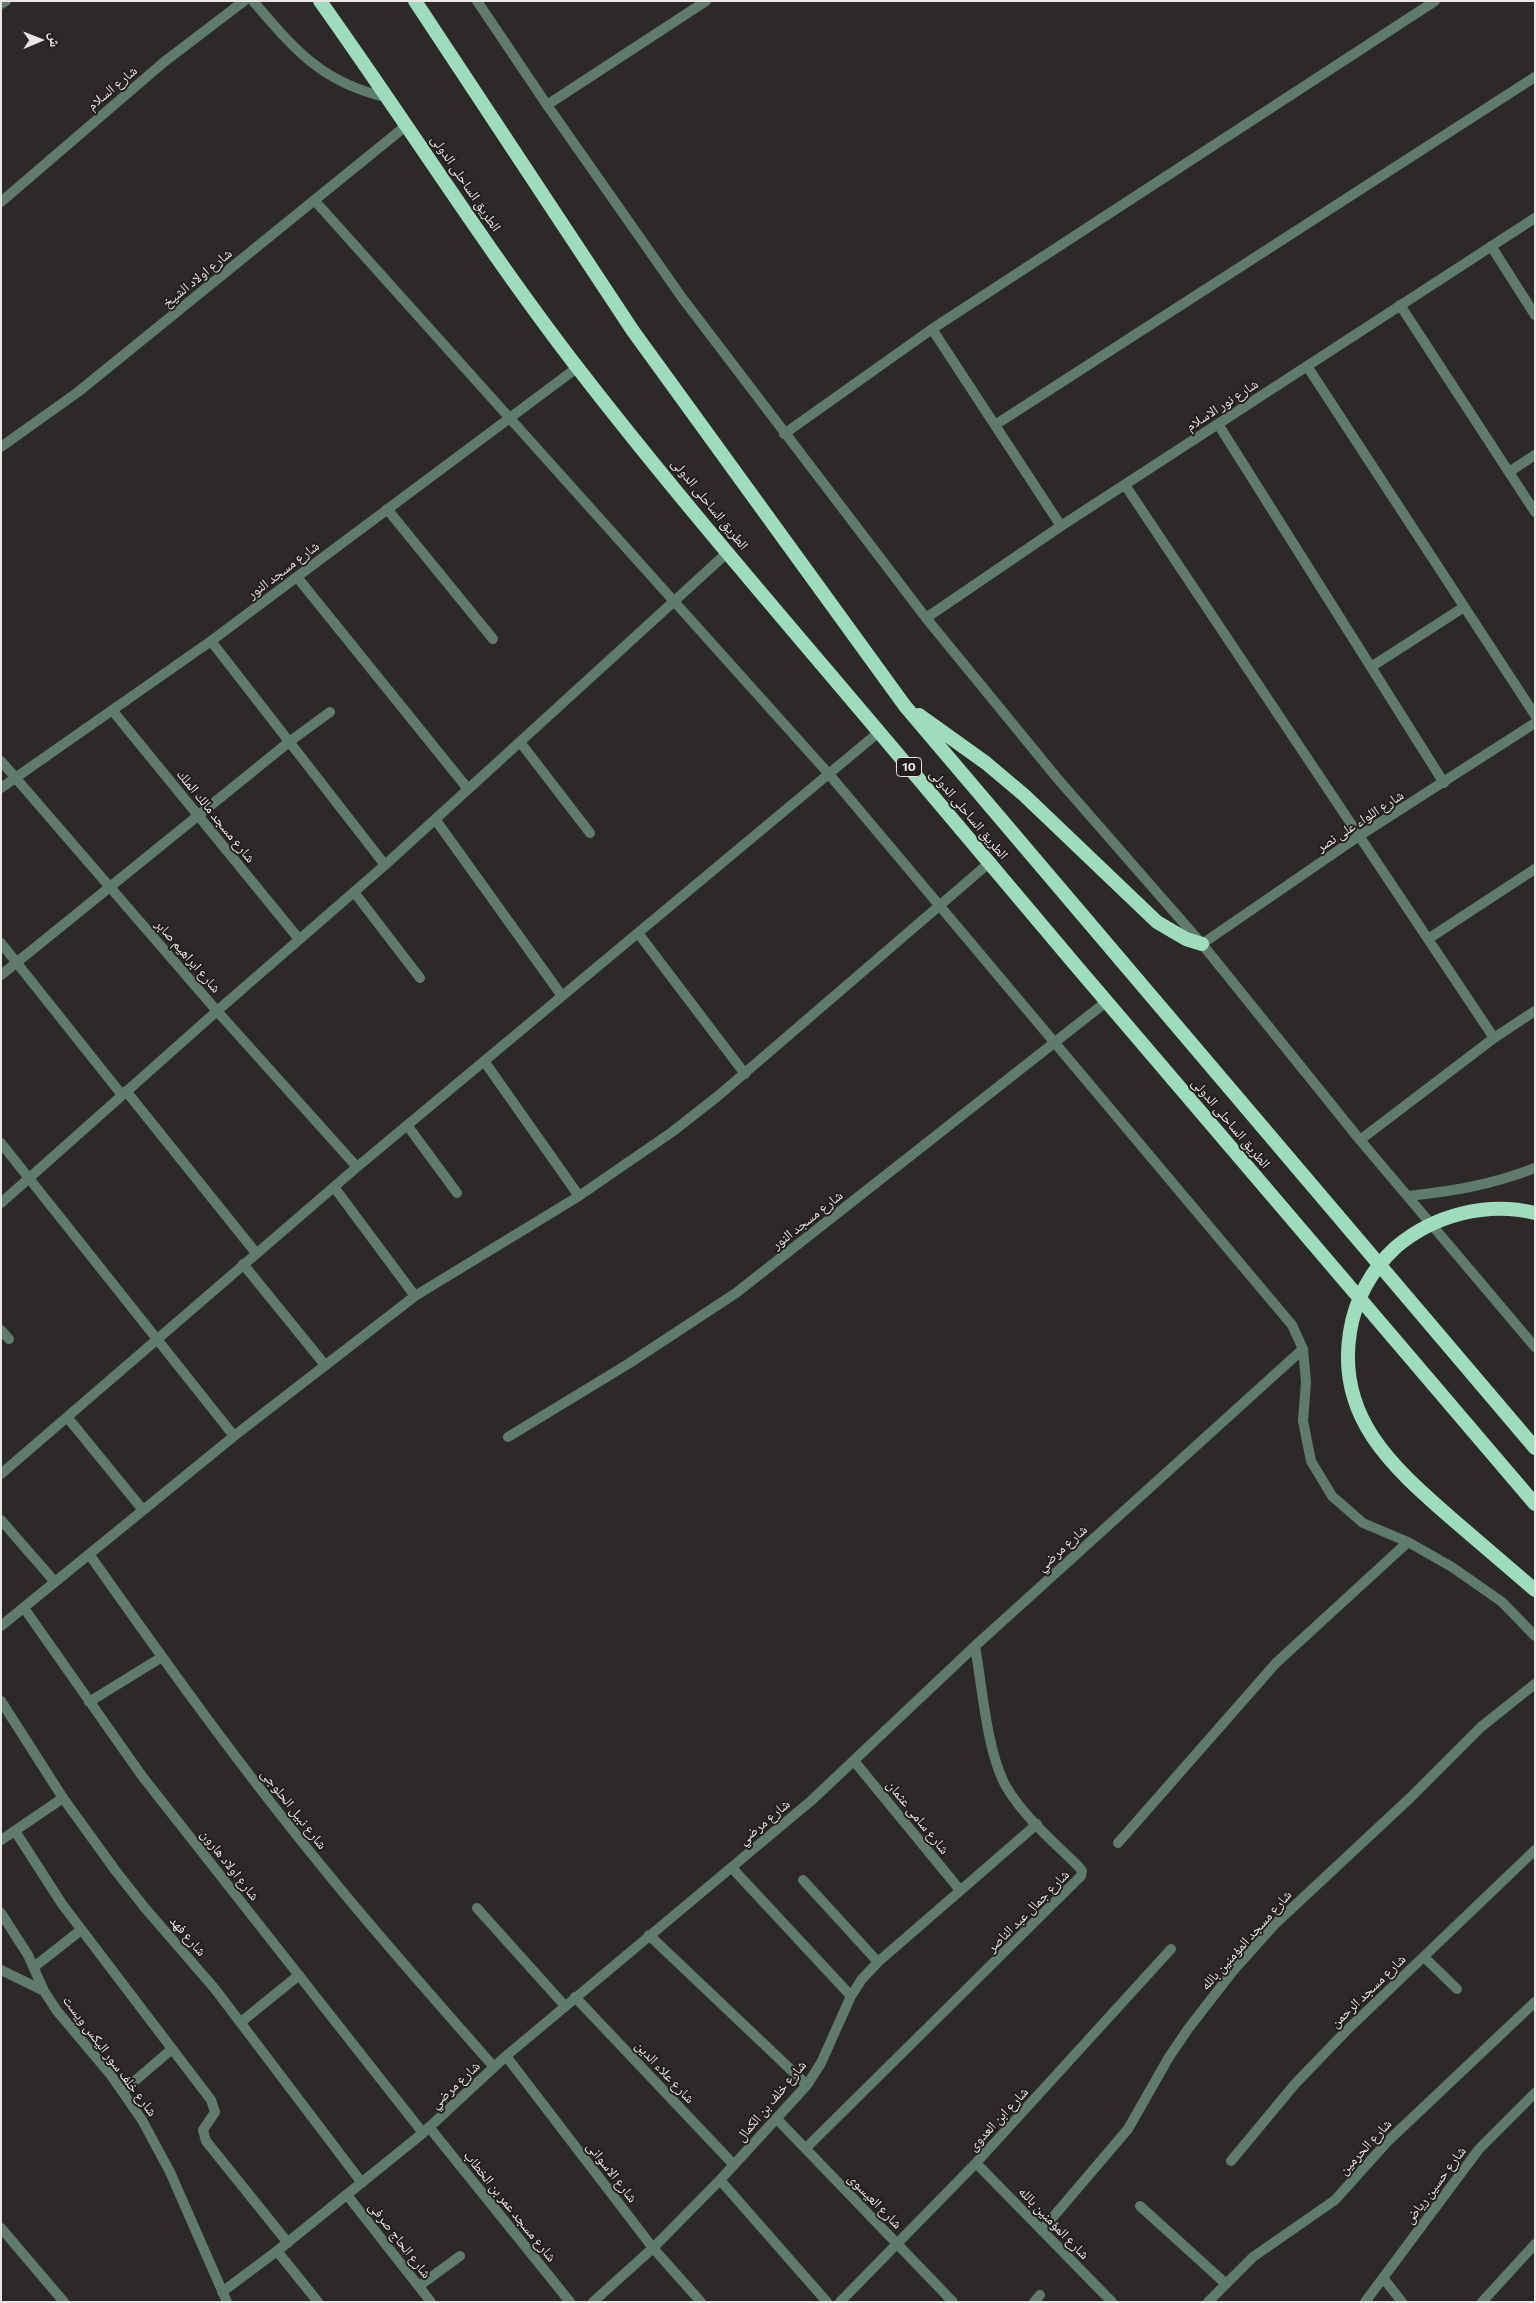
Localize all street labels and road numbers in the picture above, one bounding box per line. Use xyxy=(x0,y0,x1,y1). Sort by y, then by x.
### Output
street label: شارع السلام xyxy=(84,62,140,114)
street label: الطريق الساحلى الدولى xyxy=(427,131,505,235)
street label: شارع اولاد الشيخ xyxy=(159,245,235,311)
street label: شارع نور الاسلام xyxy=(1183,375,1261,435)
street label: الطريق الساحلى الدولى xyxy=(668,455,752,553)
street label: شارع مسجد النور xyxy=(244,537,322,603)
road number: 10 xyxy=(896,758,922,776)
street label: الطريق الساحلى الدولى xyxy=(926,765,1012,863)
street label: شارع مسجد مالك الملك xyxy=(173,766,259,866)
street label: شارع اللواء على نصر xyxy=(1313,786,1407,856)
street label: شارع ابراهيم صابر xyxy=(152,916,224,996)
street label: الطريق الساحلى الدولى xyxy=(1188,1074,1274,1172)
street label: شارع مسجد النور xyxy=(768,1187,846,1253)
street label: شارع مرضي xyxy=(1033,1521,1091,1575)
street label: شارع نبيل الحلوجى xyxy=(257,1765,331,1853)
street label: شارع سامى عثمان xyxy=(883,1777,953,1857)
street label: شارع مرضي xyxy=(735,1796,793,1848)
street label: شارع اولاد هارون xyxy=(197,1826,263,1904)
street label: شارع جمال عبد الناصر xyxy=(983,1866,1073,1956)
street label: شارع مسجد المؤمنين بالله xyxy=(1197,1887,1295,1993)
street label: شارع فهد xyxy=(166,1913,210,1959)
street label: شارع مسجد الرحمن xyxy=(1327,1951,1409,2031)
street label: شارع خلف سور اليكس ويست xyxy=(59,1993,161,2119)
street label: شارع علاء الدين xyxy=(632,2037,698,2107)
street label: شارع خلف بن الكمال xyxy=(732,2057,810,2145)
street label: شارع مرضي xyxy=(427,2058,483,2112)
street label: شارع ابن العدوى xyxy=(964,2084,1032,2154)
street label: شارع الحرمين xyxy=(1335,2116,1395,2178)
street label: شارع الاسوانى xyxy=(583,2138,641,2206)
street label: شارع حسين رياض xyxy=(1400,2143,1470,2227)
street label: شارع مسجد عمر بن الخطاب xyxy=(460,2147,560,2265)
street label: شارع العيسوى xyxy=(844,2170,906,2232)
street label: شارع المؤمنين بالله xyxy=(1015,2183,1093,2263)
street label: شارع الحاج صرفى xyxy=(365,2198,435,2282)

